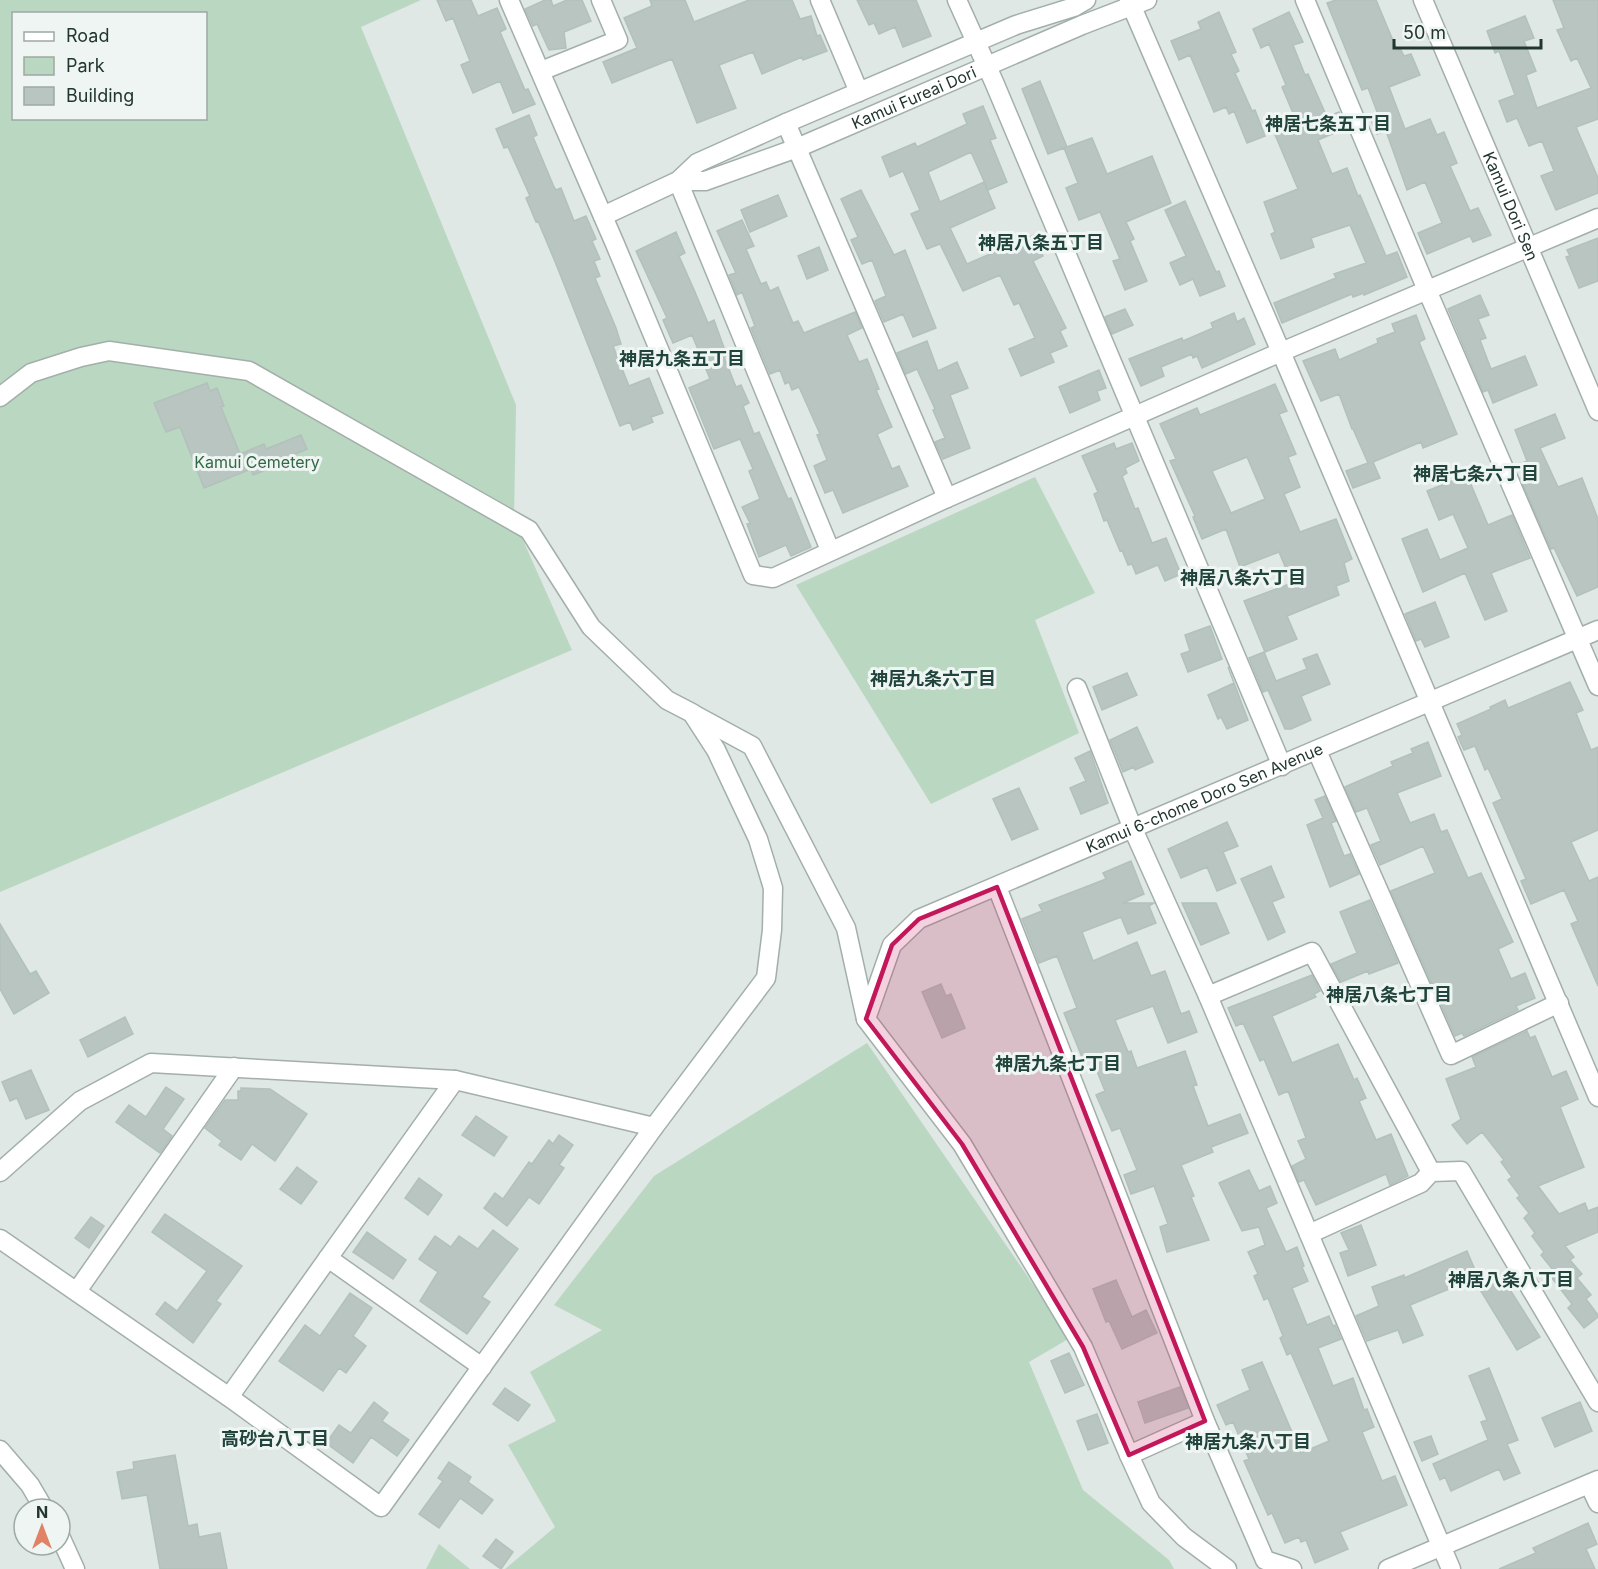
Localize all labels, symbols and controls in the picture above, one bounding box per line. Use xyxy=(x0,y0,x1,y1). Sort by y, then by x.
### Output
legend xyxy=(12,12,207,120)
scale bar xyxy=(1394,12,1541,50)
text: 50 m xyxy=(1403,22,1446,43)
text: Road xyxy=(66,25,109,46)
text: Park xyxy=(66,55,105,76)
street label: Kamui Fureai Dori xyxy=(848,62,979,133)
text: Building xyxy=(66,85,134,106)
district label: 神居七条五丁目 xyxy=(1265,113,1391,134)
street label: Kamui Dori Sen xyxy=(1479,149,1543,264)
district label: 神居八条五丁目 xyxy=(978,232,1104,253)
district label: 神居九条五丁目 xyxy=(619,348,745,369)
park label: Kamui Cemetery xyxy=(194,452,320,472)
district label: 神居七条六丁目 xyxy=(1413,463,1539,484)
district label: 神居八条六丁目 xyxy=(1180,567,1306,588)
district label: 神居九条六丁目 xyxy=(870,668,996,689)
street label: Kamui 6-chome Doro Sen Avenue xyxy=(1083,738,1326,857)
district label: 神居八条七丁目 xyxy=(1326,984,1452,1005)
district label: 神居九条七丁目 xyxy=(995,1053,1121,1074)
district label: 神居八条八丁目 xyxy=(1448,1269,1574,1290)
district label: 高砂台八丁目 xyxy=(221,1428,329,1449)
district label: 神居九条八丁目 xyxy=(1185,1431,1311,1452)
north arrow xyxy=(12,1497,72,1557)
text: N xyxy=(36,1502,48,1522)

